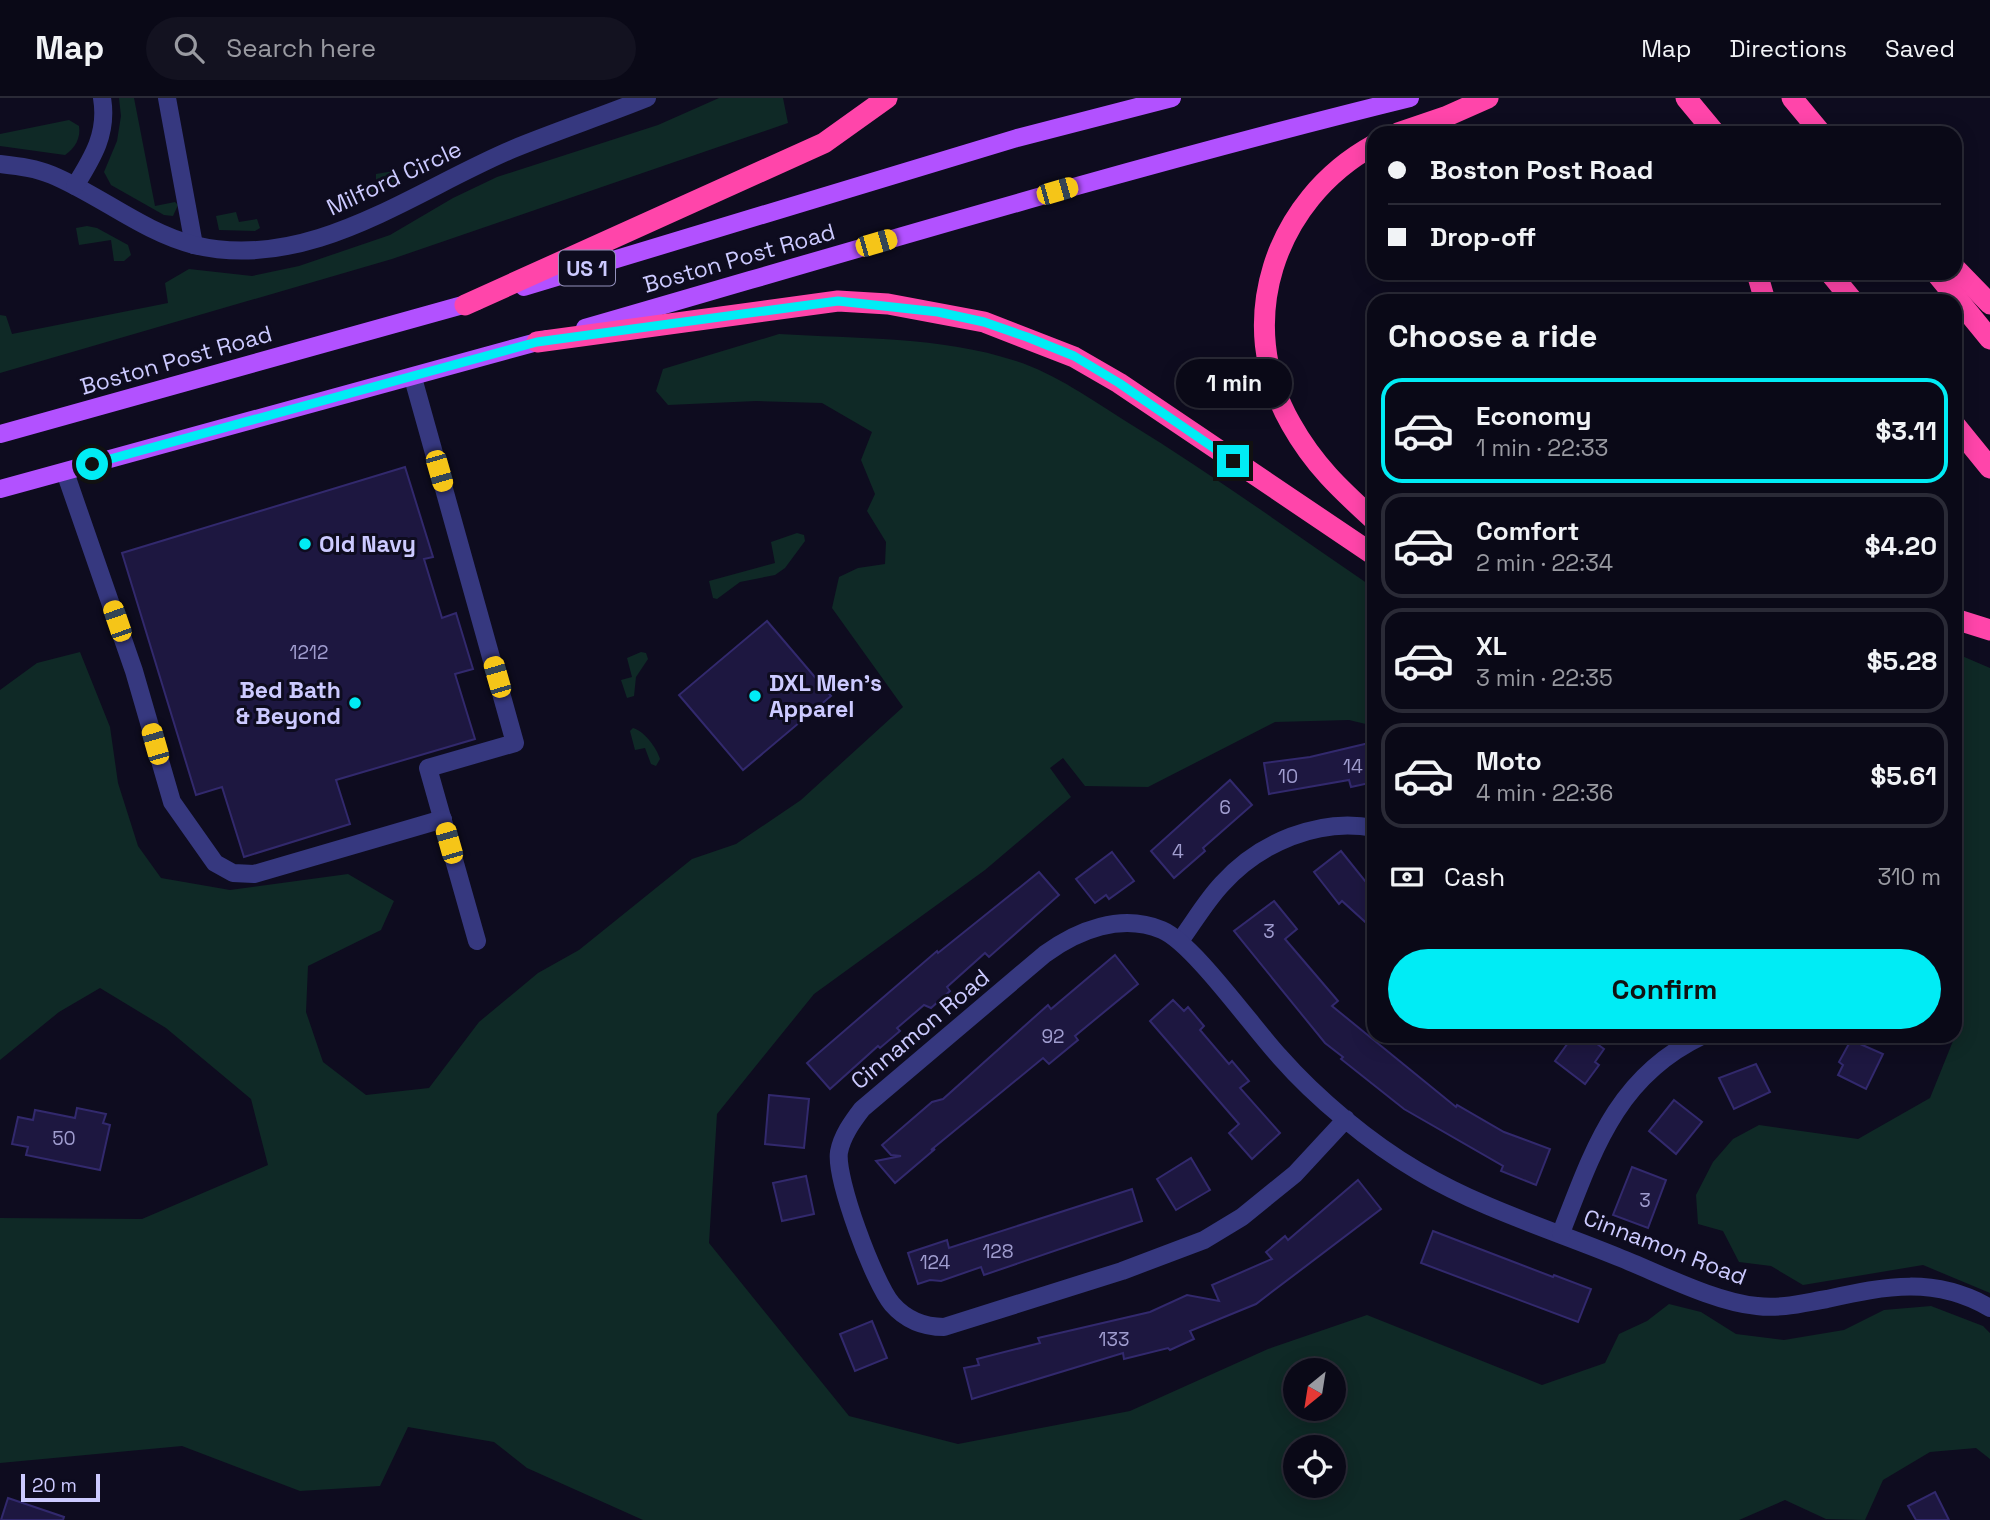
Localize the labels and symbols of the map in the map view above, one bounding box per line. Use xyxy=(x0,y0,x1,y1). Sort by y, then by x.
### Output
street label: Milford Circle xyxy=(322,134,466,222)
car xyxy=(1034,175,1081,207)
street label: Boston Post Road xyxy=(640,216,838,300)
car xyxy=(853,227,900,259)
road number: US 1 xyxy=(559,250,615,286)
street label: Boston Post Road xyxy=(77,318,275,402)
callout: 1 min xyxy=(1175,360,1291,408)
route end xyxy=(1217,445,1249,477)
route start xyxy=(76,448,108,480)
car xyxy=(424,448,455,494)
place label: Old Navy xyxy=(319,529,416,559)
marker: Old Navy xyxy=(297,536,313,552)
car xyxy=(101,598,134,644)
house number: 1212 xyxy=(290,640,328,665)
car xyxy=(482,654,513,700)
place label: DXL Men's Apparel xyxy=(769,668,882,724)
place label: Bed Bath & Beyond xyxy=(236,675,341,731)
marker: DXL Men's Apparel xyxy=(747,688,763,704)
marker: Bed Bath & Beyond xyxy=(347,695,363,711)
car xyxy=(140,721,171,767)
house number: 14 xyxy=(1343,754,1363,779)
house number: 10 xyxy=(1278,764,1298,789)
house number: 6 xyxy=(1219,795,1231,820)
car xyxy=(434,820,465,866)
house number: 4 xyxy=(1172,839,1184,864)
house number: 3 xyxy=(1263,919,1275,944)
street label: Cinnamon Road xyxy=(844,962,996,1096)
house number: 92 xyxy=(1041,1024,1065,1049)
house number: 50 xyxy=(52,1126,76,1151)
house number: 3 xyxy=(1639,1188,1651,1213)
street label: Cinnamon Road xyxy=(1579,1202,1751,1292)
house number: 128 xyxy=(982,1239,1014,1264)
house number: 124 xyxy=(920,1250,950,1275)
house number: 133 xyxy=(1099,1327,1129,1352)
north arrow xyxy=(1283,1358,1346,1421)
scale bar xyxy=(21,1471,100,1503)

